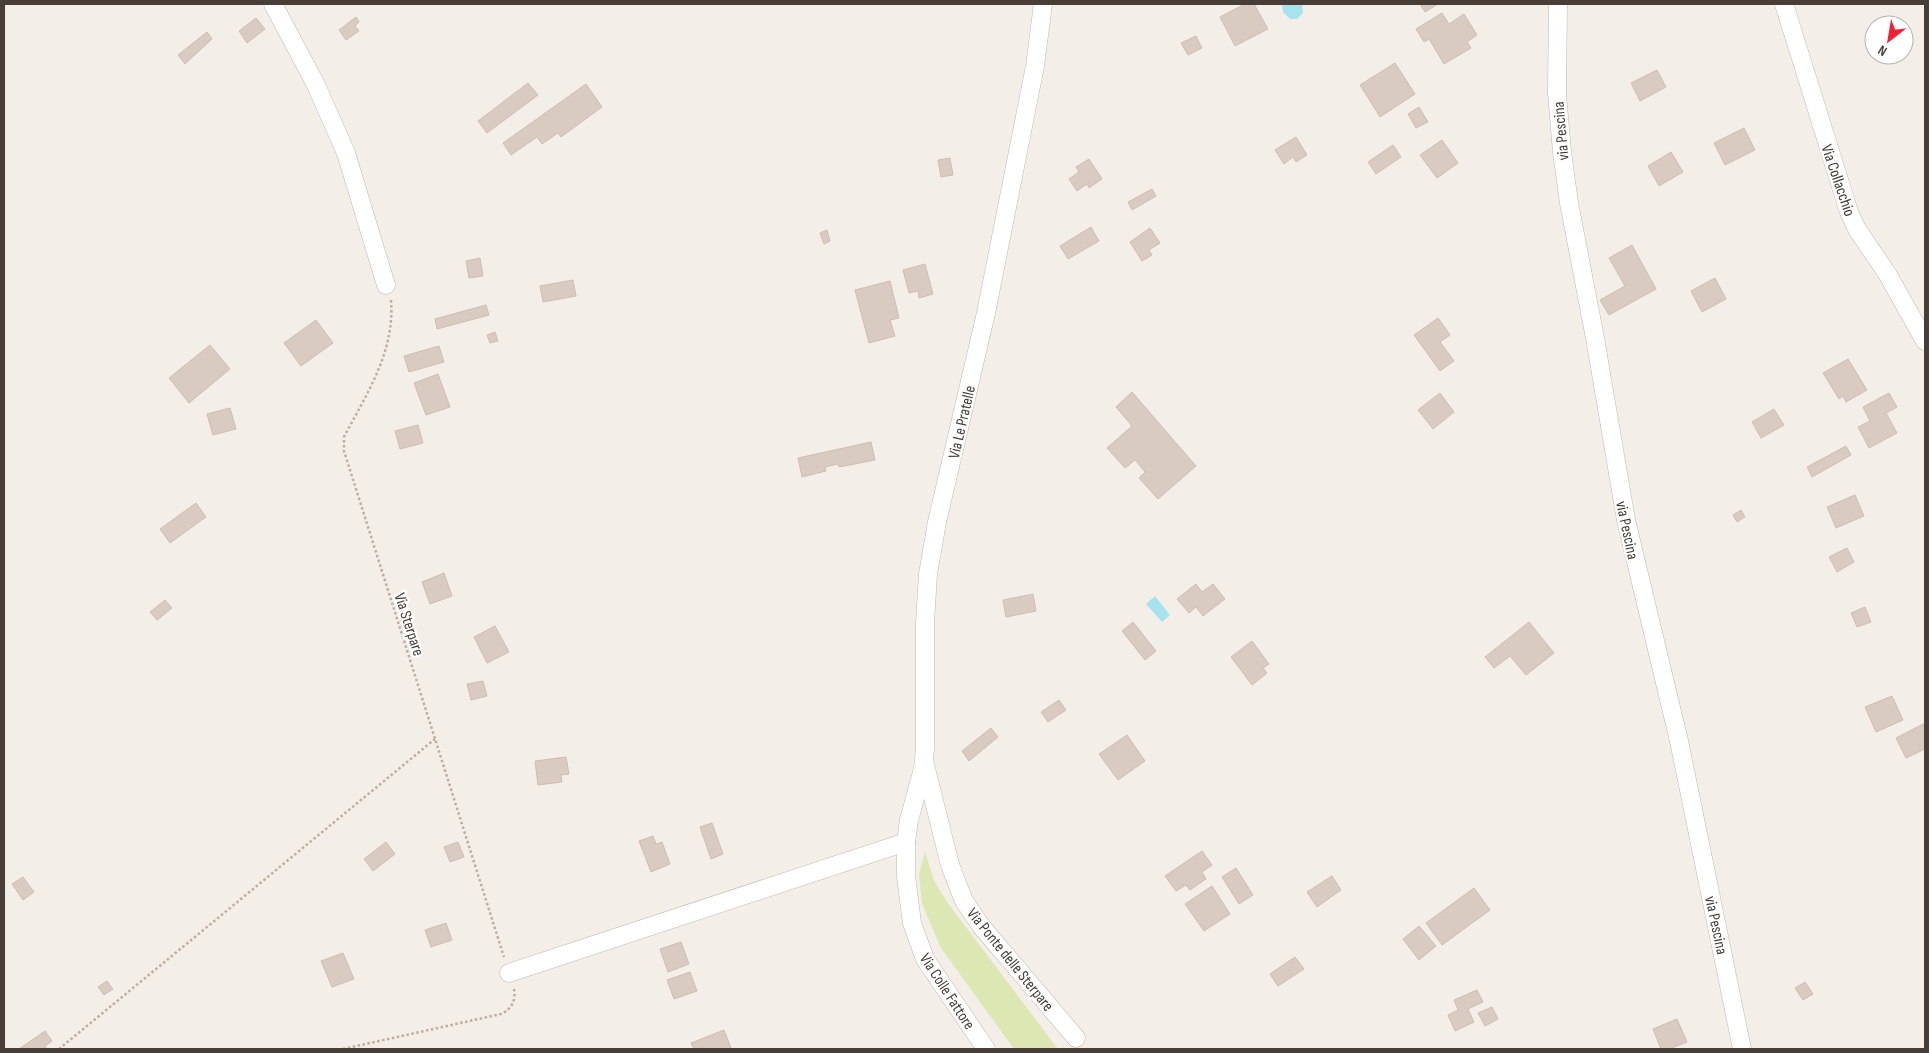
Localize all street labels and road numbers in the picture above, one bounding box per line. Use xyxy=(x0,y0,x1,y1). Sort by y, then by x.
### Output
street label: via Pescina xyxy=(1549,101,1574,161)
street label: Via Collacchio xyxy=(1816,142,1859,219)
street label: Via Le Pratelle xyxy=(945,384,980,461)
street label: via Pescina xyxy=(1611,499,1642,561)
street label: Via Sterpare xyxy=(389,591,428,658)
street label: via Pescina xyxy=(1700,894,1731,956)
street label: Via Ponte delle Sterpare xyxy=(962,905,1057,1015)
street label: Via Colle Fattore xyxy=(915,950,978,1033)

